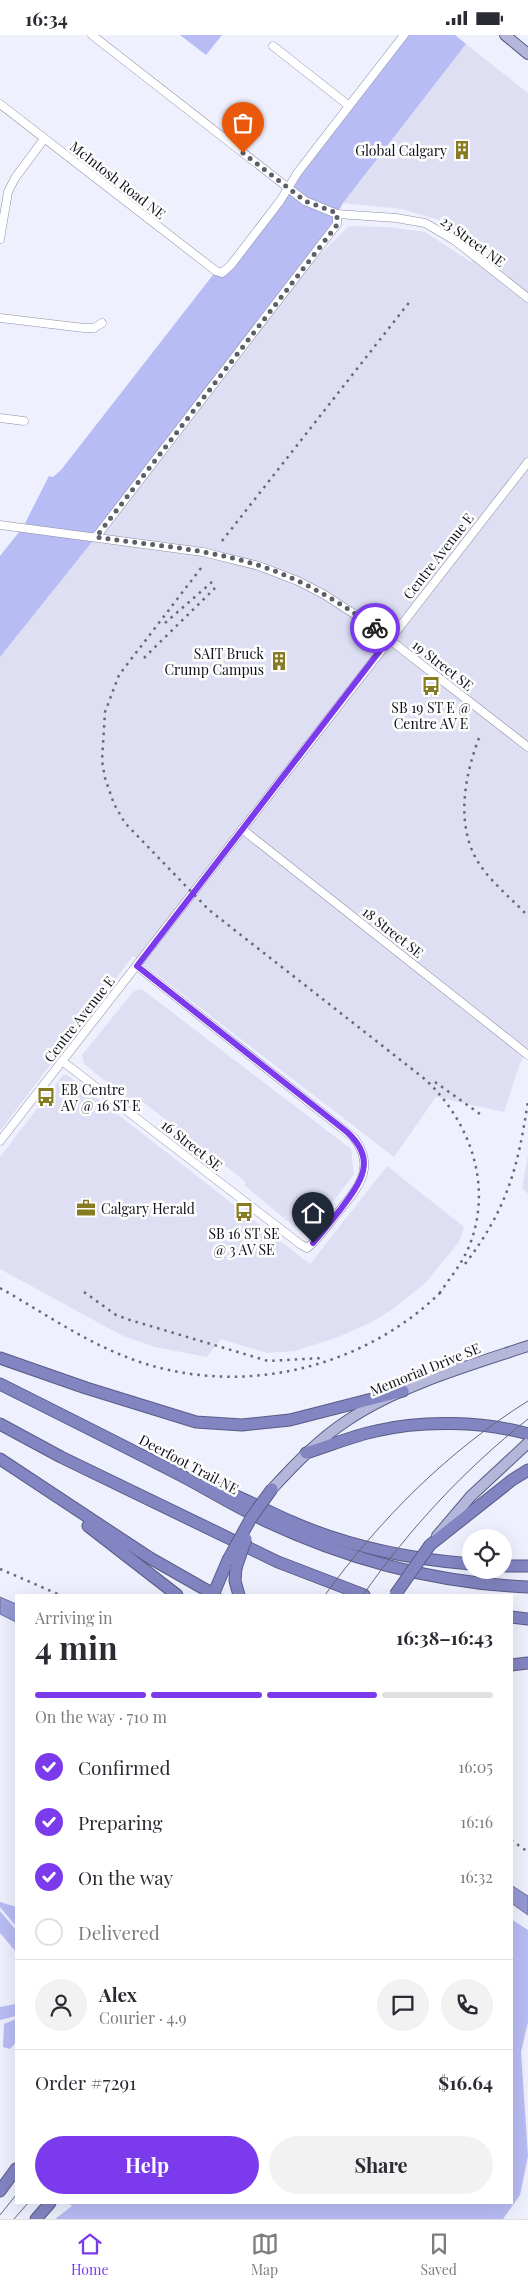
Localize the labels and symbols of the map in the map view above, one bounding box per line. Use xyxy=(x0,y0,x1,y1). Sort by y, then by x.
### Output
pin xyxy=(222,102,264,153)
street label: McIntosh Road NE xyxy=(66,137,170,223)
building icon: Global Calgary xyxy=(451,139,473,161)
place label: Global Calgary xyxy=(355,141,447,160)
street label: 23 Street NE xyxy=(437,211,509,271)
street label: Centre Avenue E xyxy=(398,509,478,603)
courier xyxy=(350,603,400,653)
street label: 19 Street SE xyxy=(408,635,478,695)
place label: SAIT Bruck Crump Campus xyxy=(164,644,264,679)
building icon: SAIT Bruck Crump Campus xyxy=(268,650,290,672)
bus stop icon: SB 19 ST E @ Centre AV E xyxy=(420,675,442,697)
place label: SB 19 ST E @ Centre AV E xyxy=(391,698,471,733)
street label: 18 Street SE xyxy=(358,902,428,962)
street label: Centre Avenue E xyxy=(39,972,119,1066)
place label: EB Centre AV @ 16 ST E xyxy=(60,1080,141,1115)
bus stop icon: EB Centre AV @ 16 ST E xyxy=(35,1086,57,1108)
street label: 16 Street SE xyxy=(157,1115,227,1175)
pin xyxy=(292,1192,334,1243)
office icon: Calgary Herald xyxy=(75,1197,97,1219)
place label: Calgary Herald xyxy=(101,1199,195,1218)
bus stop icon: SB 16 ST SE @ 3 AV SE xyxy=(233,1201,255,1223)
place label: SB 16 ST SE @ 3 AV SE xyxy=(208,1224,280,1259)
street label: Memorial Drive SE xyxy=(367,1338,483,1400)
street label: Deerfoot Trail NE xyxy=(136,1430,242,1498)

